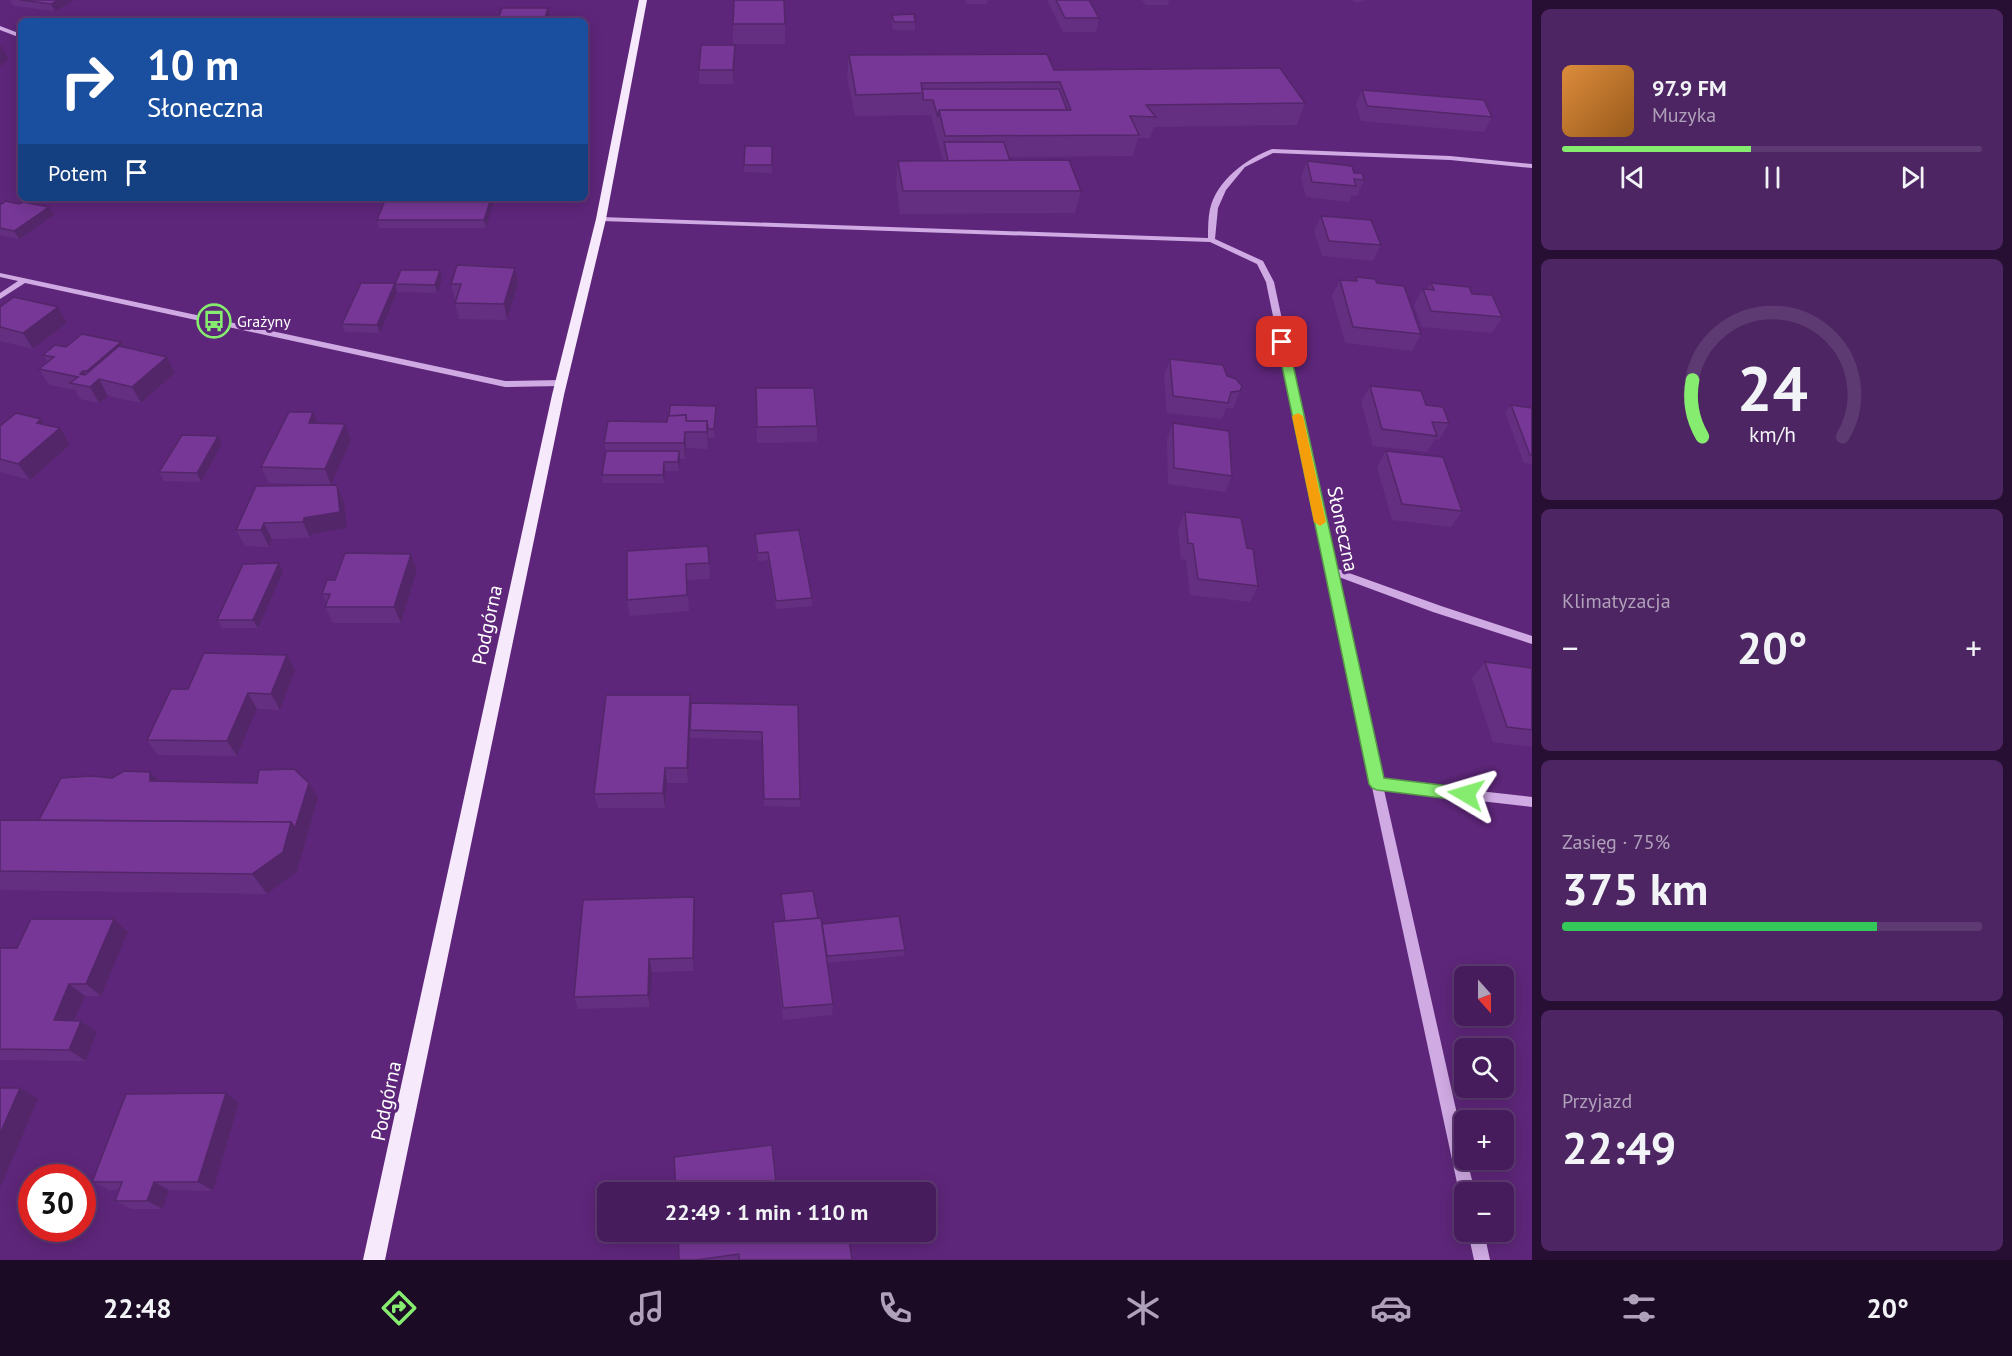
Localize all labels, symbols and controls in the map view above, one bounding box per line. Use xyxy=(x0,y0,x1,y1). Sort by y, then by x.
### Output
text: 10 m xyxy=(147,37,239,92)
icon: right xyxy=(48,42,126,120)
text: 97.9 FM xyxy=(1652,74,1727,102)
text: Słoneczna xyxy=(147,90,264,124)
text: Muzyka xyxy=(1652,102,1716,128)
icon: arrive xyxy=(120,156,153,189)
text: Potem xyxy=(48,159,108,187)
icon: previous xyxy=(1616,161,1649,194)
icon: pause xyxy=(1756,161,1789,194)
icon: next xyxy=(1896,161,1929,194)
bus stop icon: Grażyny xyxy=(196,303,232,339)
place label: Grażyny xyxy=(237,311,291,331)
pin xyxy=(1256,316,1307,367)
icon: arrive xyxy=(1265,325,1298,358)
text: 24 xyxy=(1737,347,1807,428)
text: km/h xyxy=(1748,420,1795,448)
street label: Słoneczna xyxy=(1321,484,1365,574)
street label: Podgórna xyxy=(466,583,508,667)
text: Klimatyzacja xyxy=(1562,588,1671,614)
text: 20° xyxy=(1737,618,1807,676)
text: − xyxy=(1562,626,1579,669)
text: + xyxy=(1965,626,1982,669)
position arrow xyxy=(1434,762,1498,826)
text: Zasięg · 75% xyxy=(1562,829,1670,855)
text: 375 km xyxy=(1562,859,1708,917)
north arrow xyxy=(1454,966,1514,1026)
map controls xyxy=(1454,966,1514,1242)
button: search xyxy=(1454,1038,1514,1098)
street label: Podgórna xyxy=(365,1059,407,1143)
text: Przyjazd xyxy=(1562,1088,1632,1114)
button: + xyxy=(1454,1110,1514,1170)
text: 22:49 xyxy=(1562,1118,1676,1176)
speed limit sign: 30 xyxy=(18,1164,96,1242)
button: − xyxy=(1454,1182,1514,1242)
text: 22:49 · 1 min · 110 m xyxy=(665,1198,868,1226)
icon: directions xyxy=(378,1287,420,1329)
icon: music xyxy=(626,1287,668,1329)
icon: phone xyxy=(874,1287,916,1329)
icon: climate xyxy=(1122,1287,1164,1329)
icon: car xyxy=(1370,1287,1412,1329)
icon: filters xyxy=(1618,1287,1660,1329)
text: 22:48 xyxy=(103,1291,172,1325)
text: 20° xyxy=(1866,1291,1909,1325)

